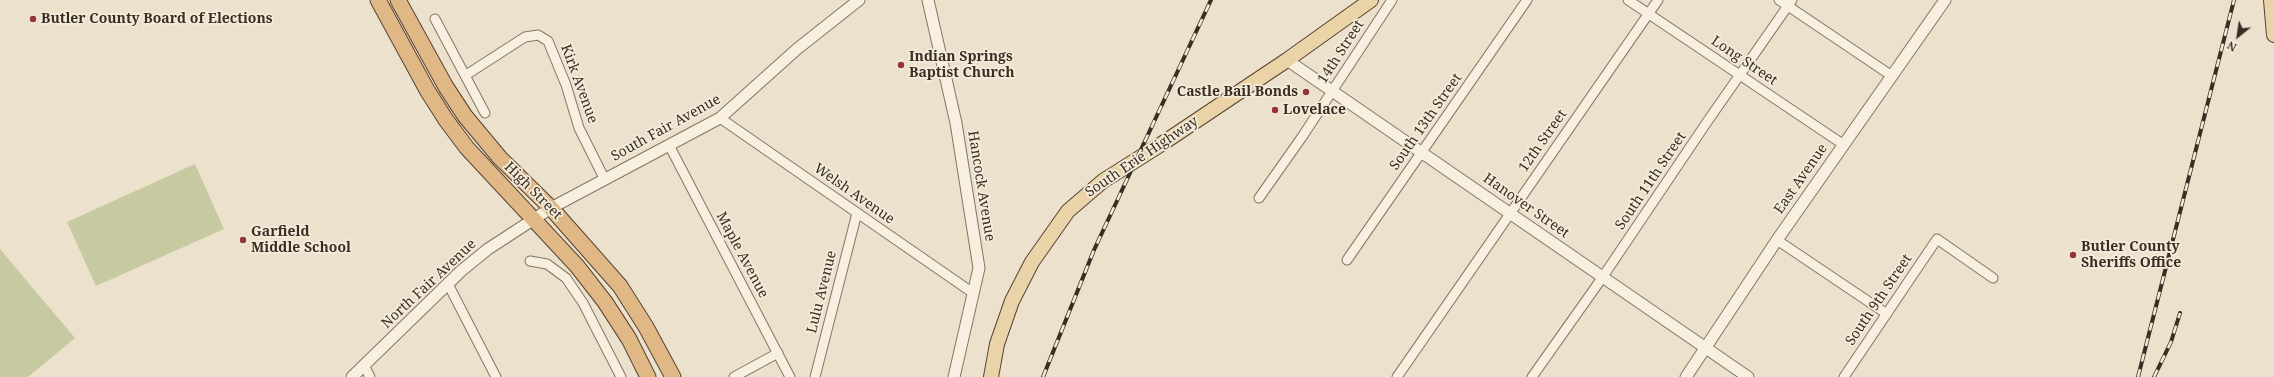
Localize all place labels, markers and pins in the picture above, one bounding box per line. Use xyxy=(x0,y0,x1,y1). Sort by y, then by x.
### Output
place label: Butler County Board of Elections xyxy=(41,11,272,27)
marker: Butler County Board of Elections xyxy=(28,14,38,24)
place label: Indian Springs Baptist Church xyxy=(909,49,1015,82)
marker: Indian Springs Baptist Church xyxy=(896,60,906,70)
place label: Castle Bail Bonds xyxy=(1177,84,1298,100)
marker: Castle Bail Bonds xyxy=(1301,87,1311,97)
place label: Lovelace xyxy=(1283,102,1346,118)
marker: Lovelace xyxy=(1270,105,1280,115)
place label: Garfield Middle School xyxy=(251,224,351,256)
marker: Garfield Middle School xyxy=(238,235,248,245)
place label: Butler County Sheriffs Office xyxy=(2081,239,2181,272)
marker: Butler County Sheriffs Office xyxy=(2068,250,2078,260)

